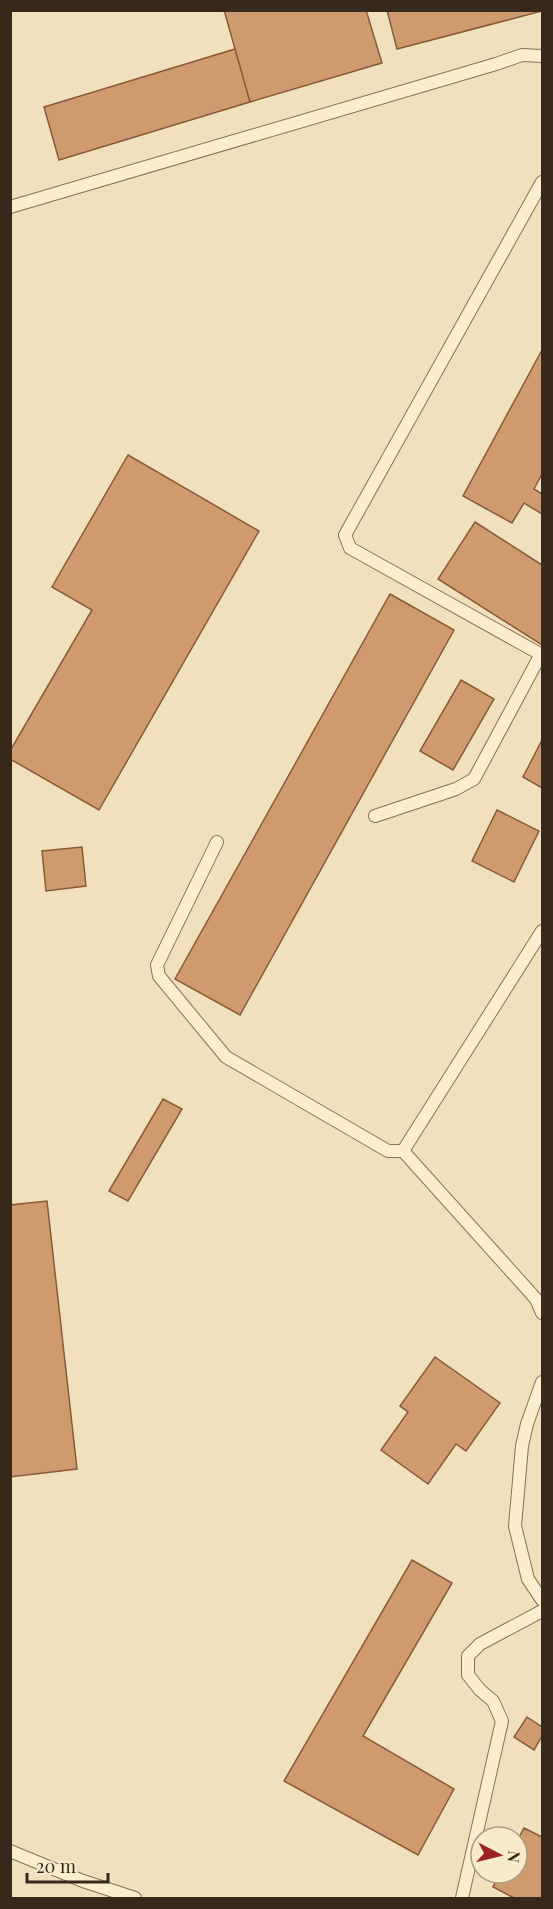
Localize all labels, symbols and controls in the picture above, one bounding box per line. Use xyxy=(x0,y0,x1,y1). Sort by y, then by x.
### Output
north arrow xyxy=(469,1825,529,1885)
scale bar xyxy=(27,1846,108,1884)
text: N xyxy=(503,1850,526,1864)
text: 20 m xyxy=(36,1854,76,1878)

